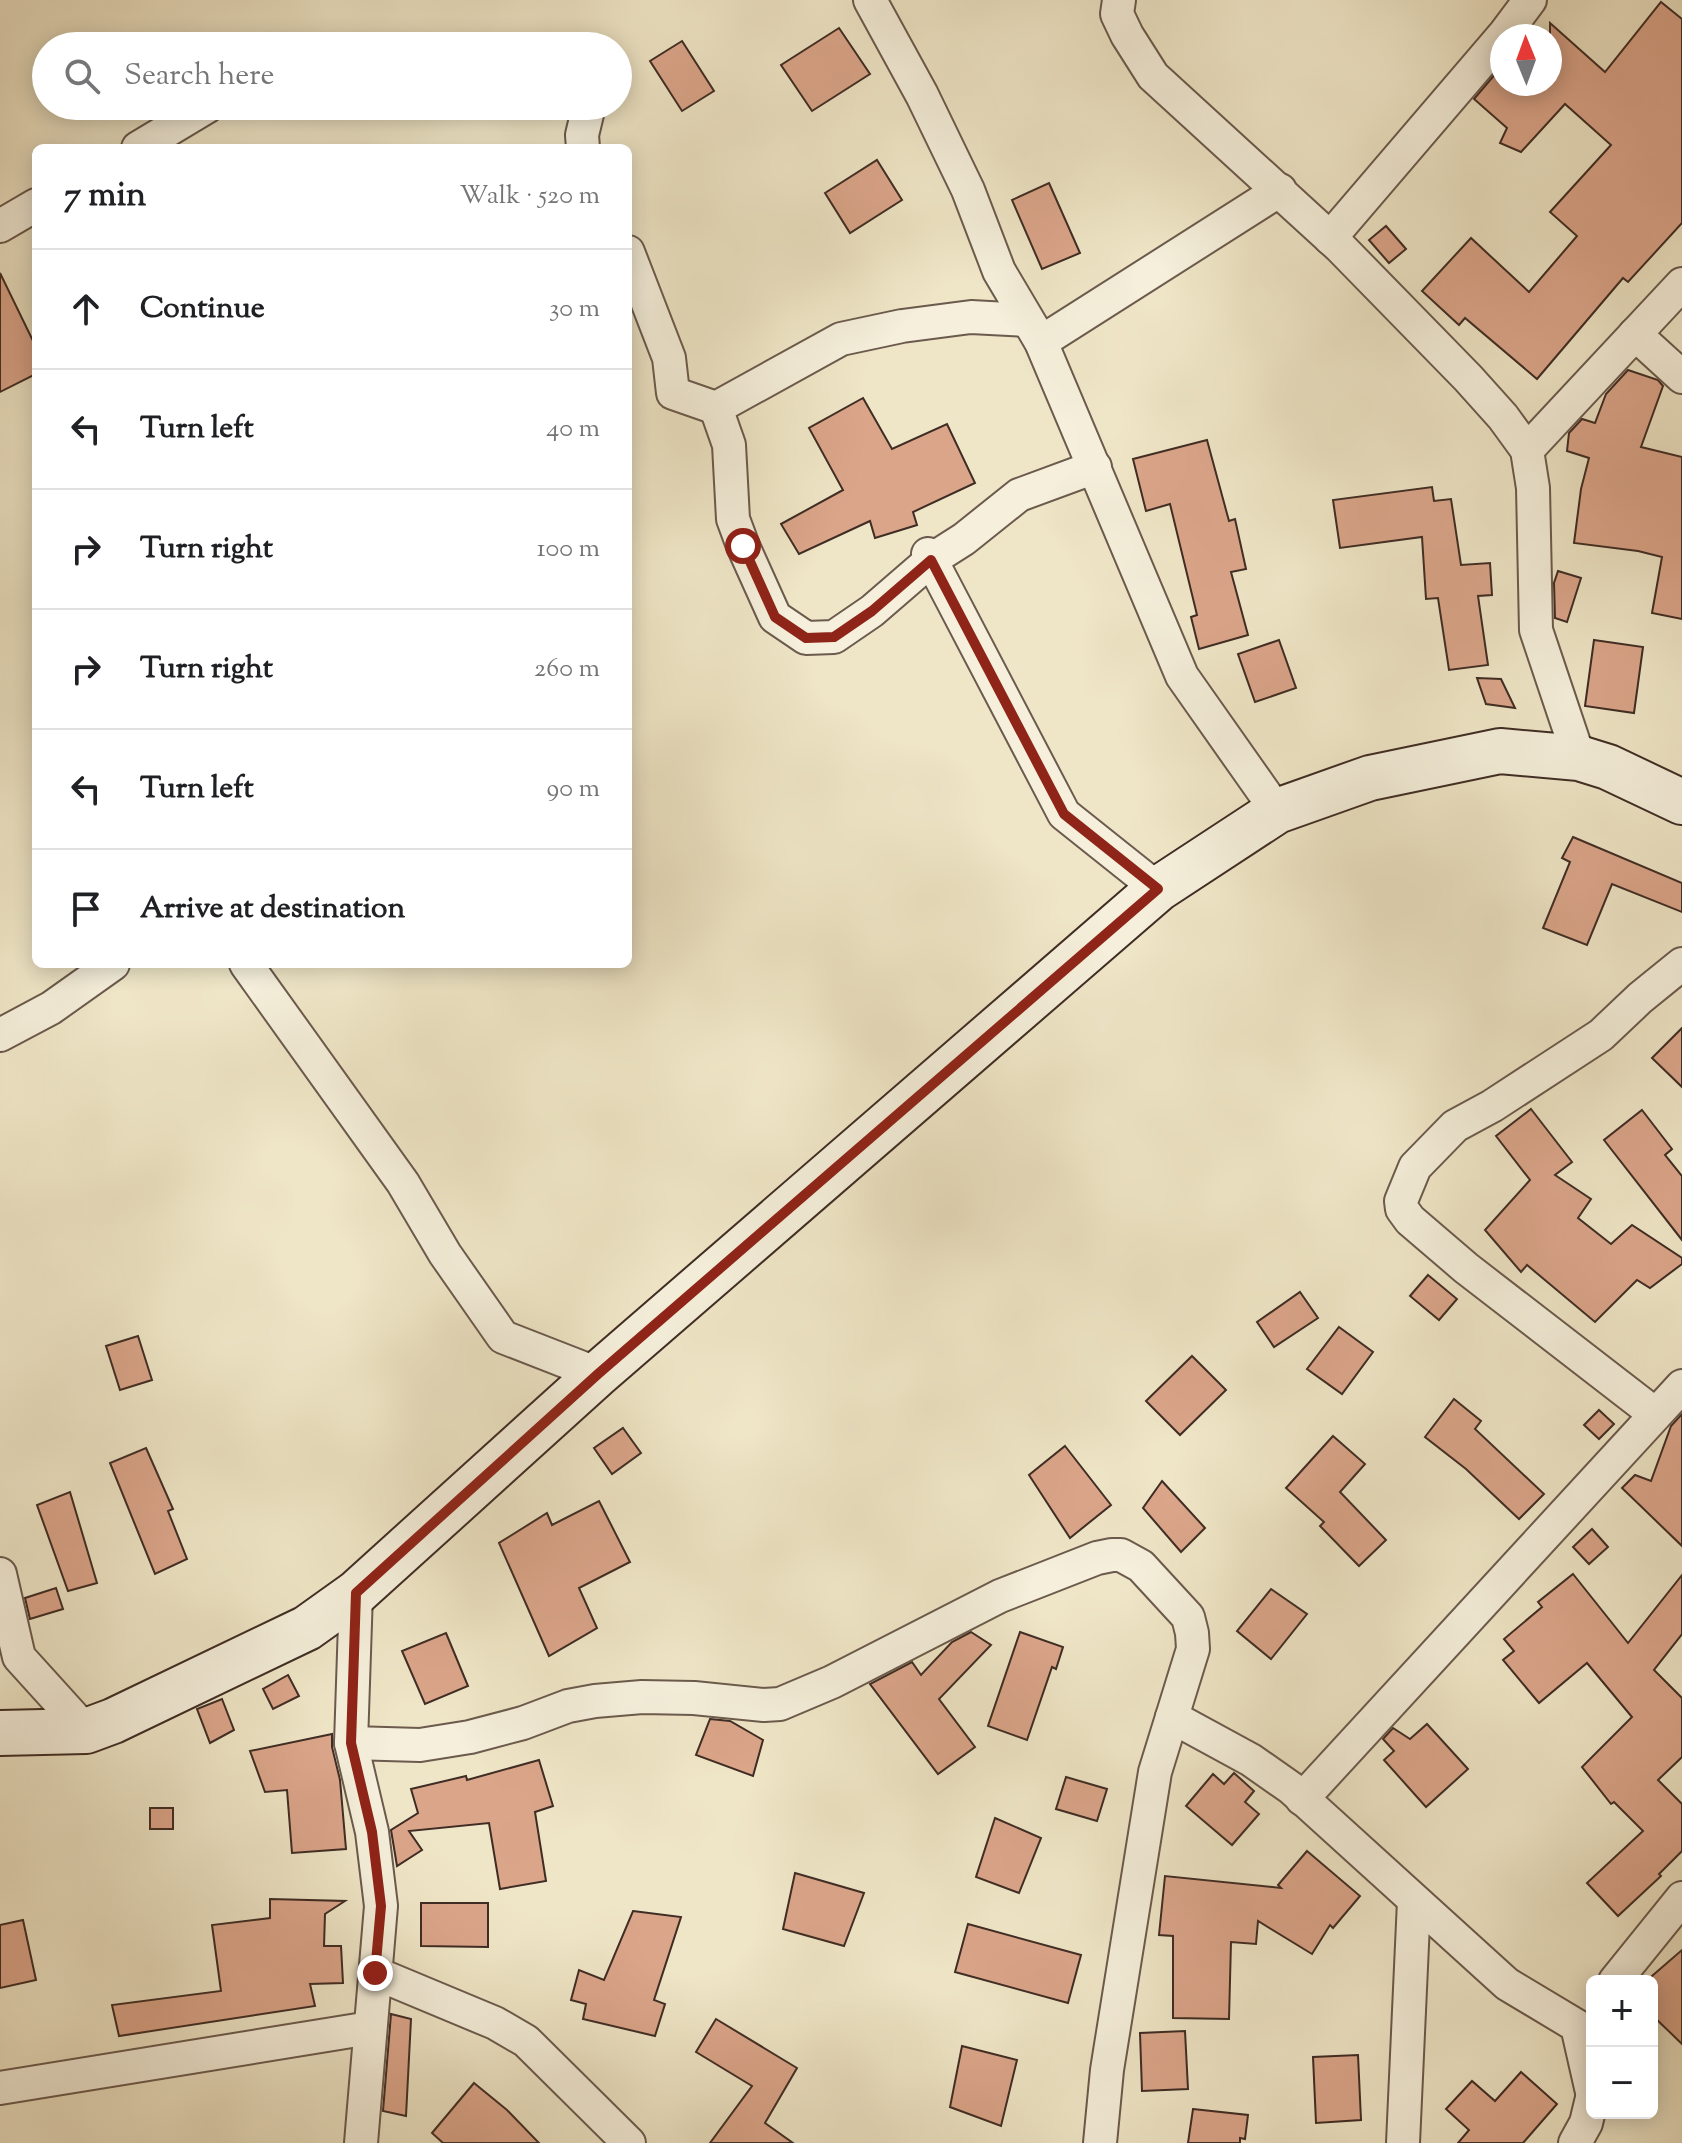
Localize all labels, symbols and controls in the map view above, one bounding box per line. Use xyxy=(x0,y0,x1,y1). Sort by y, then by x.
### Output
north arrow xyxy=(1490,24,1562,96)
search box xyxy=(32,32,632,120)
icon: search xyxy=(60,54,104,98)
text: Search here xyxy=(124,55,274,98)
text: 7 min xyxy=(64,172,146,221)
text: Walk · 520 m xyxy=(459,178,600,215)
icon: ahead xyxy=(64,287,108,331)
text: Continue xyxy=(140,288,265,331)
text: 30 m xyxy=(549,291,600,328)
icon: left xyxy=(64,407,108,451)
text: Turn left xyxy=(140,408,254,451)
text: 40 m xyxy=(546,411,600,448)
icon: right xyxy=(64,527,108,571)
text: Turn right xyxy=(140,528,273,571)
route start xyxy=(725,528,761,564)
text: 100 m xyxy=(537,531,600,568)
icon: right xyxy=(64,647,108,691)
text: Turn right xyxy=(140,648,273,691)
text: 260 m xyxy=(534,651,600,688)
icon: left xyxy=(64,767,108,811)
text: Turn left xyxy=(140,768,254,811)
text: 90 m xyxy=(547,771,600,808)
icon: arrive xyxy=(64,887,108,931)
text: Arrive at destination xyxy=(140,888,405,931)
route end xyxy=(357,1955,393,1991)
map controls xyxy=(1586,1975,1658,2119)
button: + xyxy=(1586,1975,1658,2047)
button: − xyxy=(1586,2047,1658,2119)

